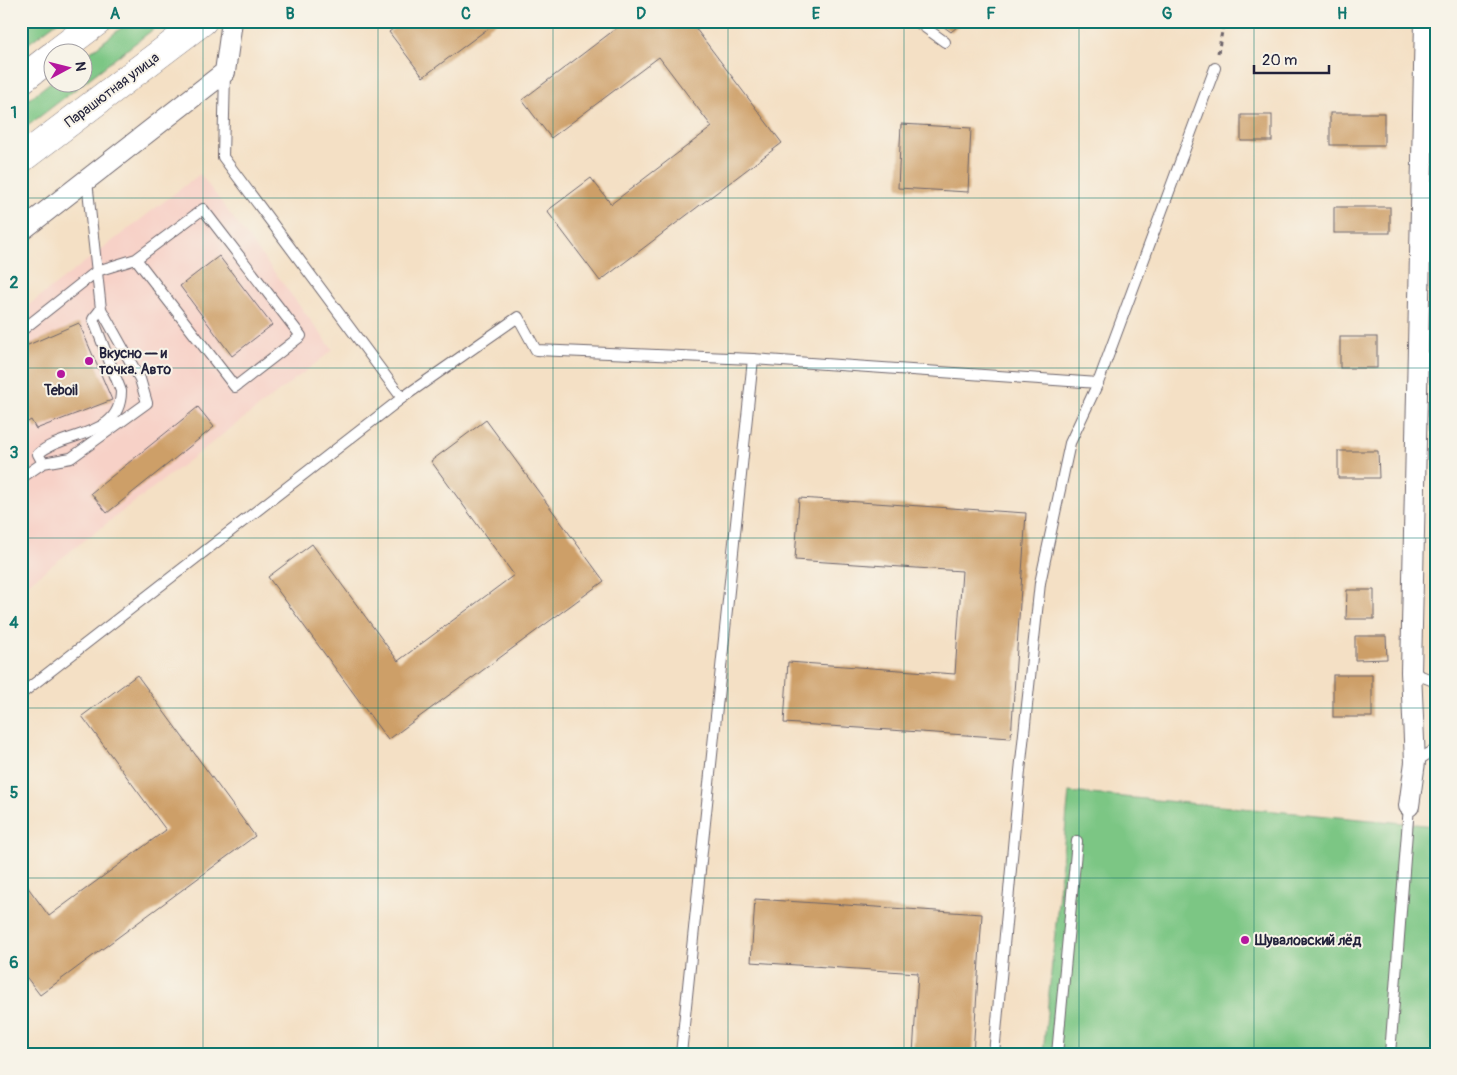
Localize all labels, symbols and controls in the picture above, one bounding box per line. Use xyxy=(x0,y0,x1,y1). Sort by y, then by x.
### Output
text: A xyxy=(110,4,121,24)
text: B xyxy=(285,4,295,24)
text: C xyxy=(461,4,471,24)
text: D xyxy=(636,4,646,24)
text: E xyxy=(812,4,821,24)
text: F xyxy=(986,4,996,24)
text: G xyxy=(1162,4,1173,24)
text: H xyxy=(1337,4,1347,24)
north arrow xyxy=(42,42,92,92)
scale bar xyxy=(1254,42,1330,74)
street label: Парашютная улица xyxy=(61,49,163,131)
text: 20 m xyxy=(1262,51,1297,70)
text: N xyxy=(71,61,89,72)
text: 1 xyxy=(11,103,17,123)
text: 2 xyxy=(10,273,19,293)
place label: Вкусно — и точка. Авто xyxy=(99,345,171,378)
marker: Вкусно — и точка. Авто xyxy=(83,355,95,367)
marker: Teboil xyxy=(55,368,67,380)
place label: Teboil xyxy=(43,382,78,399)
text: 3 xyxy=(10,443,19,463)
text: 4 xyxy=(9,613,19,633)
text: 5 xyxy=(10,783,19,803)
place label: Шуваловский лёд xyxy=(1254,932,1362,949)
marker: Шуваловский лёд xyxy=(1239,934,1251,946)
text: 6 xyxy=(9,953,19,973)

